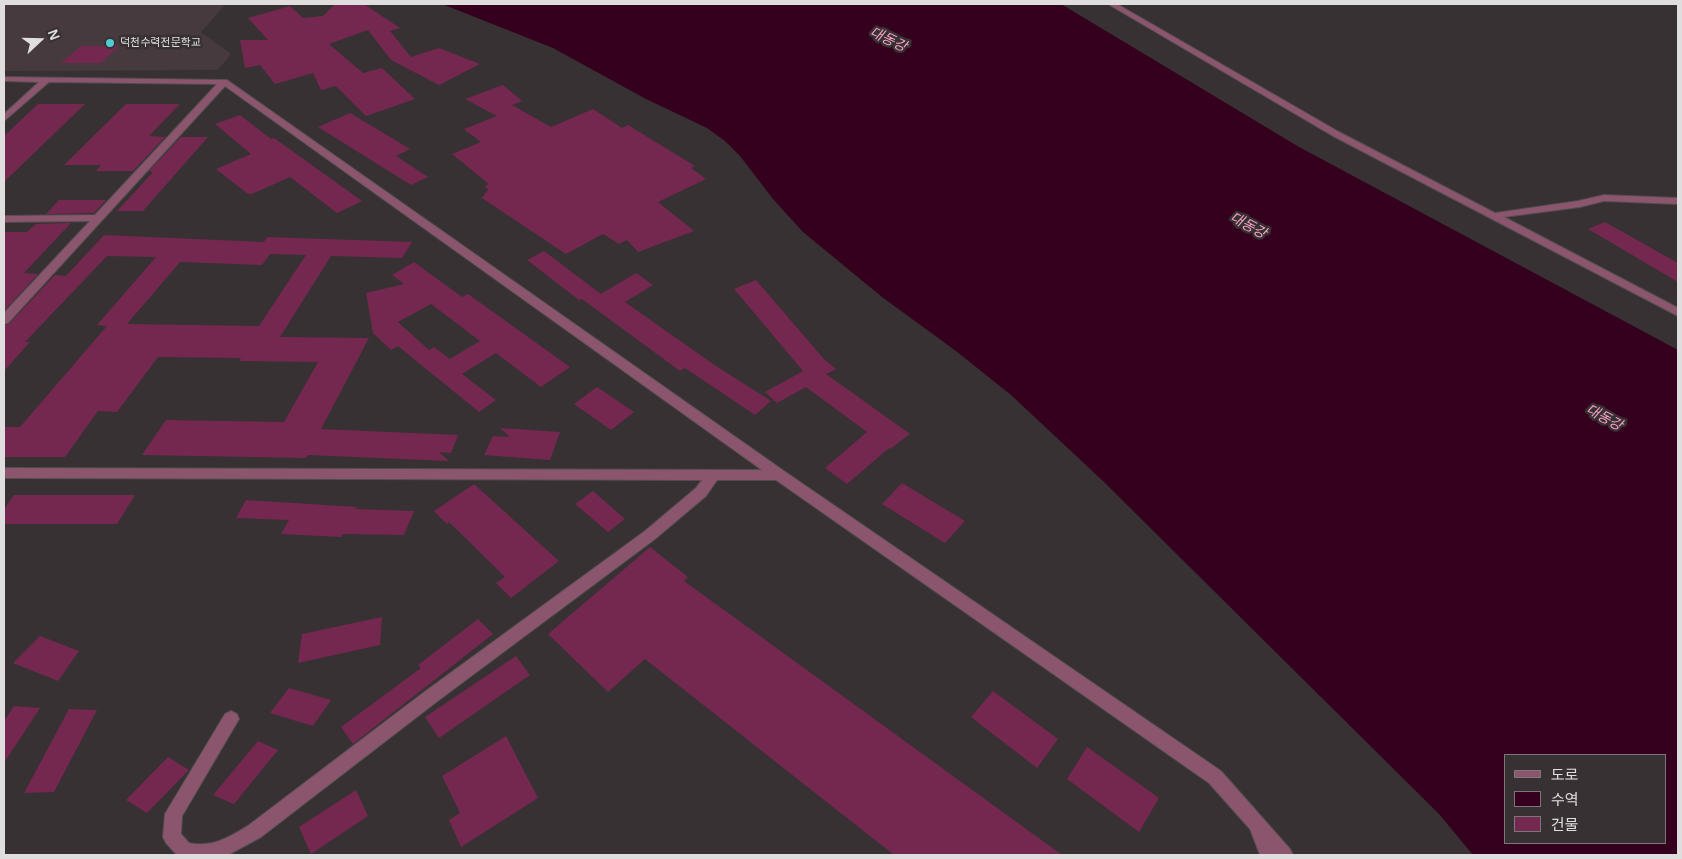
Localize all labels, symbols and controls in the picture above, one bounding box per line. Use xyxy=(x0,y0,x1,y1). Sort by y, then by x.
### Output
north arrow xyxy=(15,15,65,65)
water label: 대동강 xyxy=(867,24,909,56)
text: N xyxy=(45,27,63,42)
place label: 덕천수력전문학교 xyxy=(120,36,201,50)
marker: 덕천수력전문학교 xyxy=(104,37,116,49)
water label: 대동강 xyxy=(1227,210,1269,242)
water label: 대동강 xyxy=(1583,402,1625,434)
legend xyxy=(1504,754,1667,844)
text: 도로 xyxy=(1551,766,1579,783)
text: 수역 xyxy=(1551,791,1579,808)
text: 건물 xyxy=(1551,816,1579,833)

